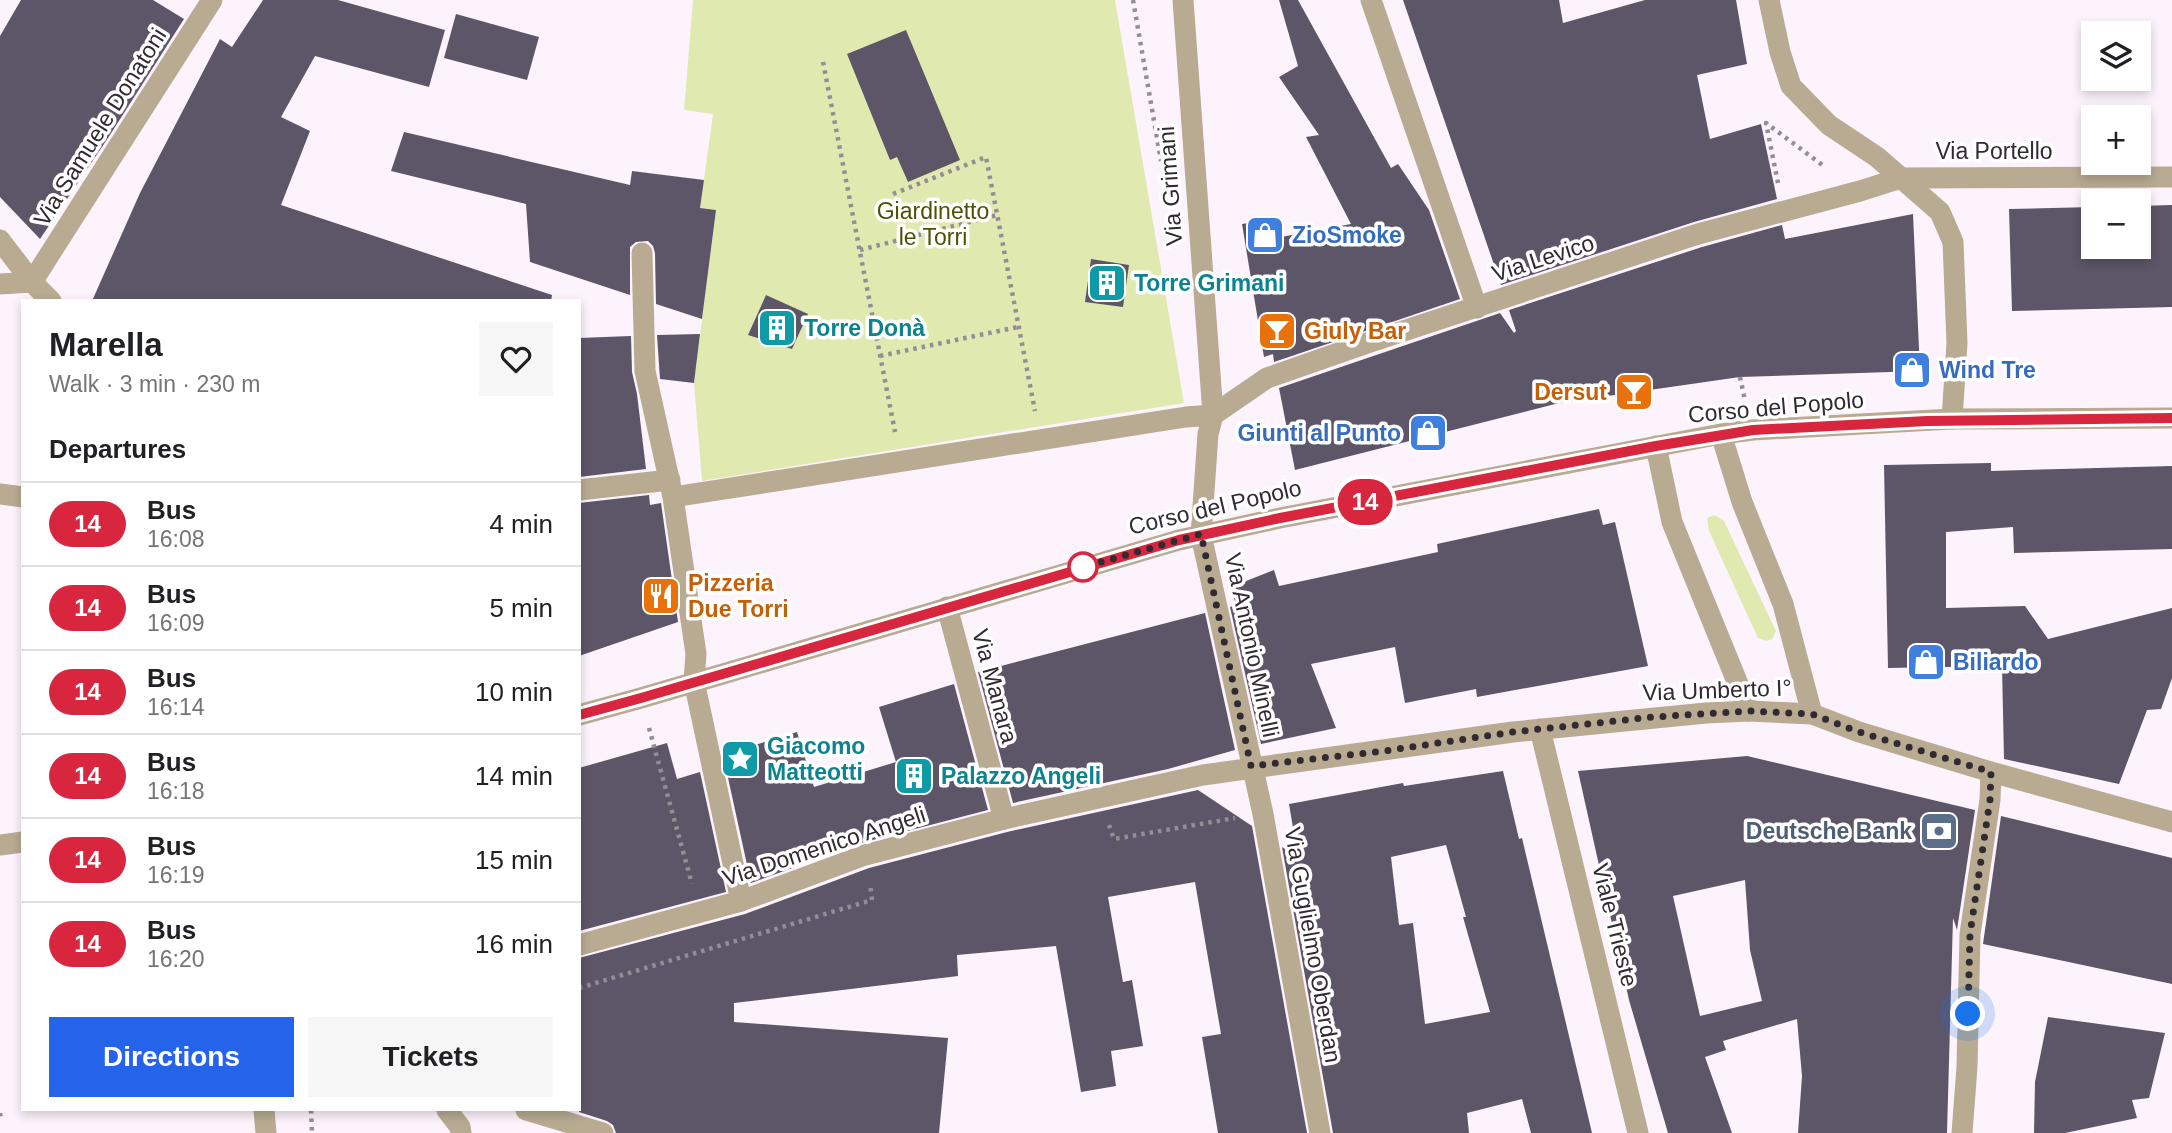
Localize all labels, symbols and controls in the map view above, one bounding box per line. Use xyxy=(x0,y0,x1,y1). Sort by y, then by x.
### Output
map controls xyxy=(2081,21,2151,259)
button: layers xyxy=(2081,21,2151,91)
street label: Via Samuele Donatoni xyxy=(28,23,172,231)
button: + xyxy=(2081,105,2151,175)
street label: Via Grimani xyxy=(1153,125,1187,247)
street label: Via Portello xyxy=(1935,138,2053,164)
button: − xyxy=(2081,189,2151,259)
park label: Giardinetto le Torri xyxy=(877,198,989,250)
shop icon: ZioSmoke xyxy=(1244,214,1286,256)
place label: ZioSmoke xyxy=(1292,222,1402,248)
street label: Via Levico xyxy=(1489,229,1597,287)
building icon: Torre Grimani xyxy=(1086,262,1128,304)
place label: Torre Grimani xyxy=(1134,270,1284,296)
building icon: Torre Donà xyxy=(756,307,798,349)
bar icon: Giuly Bar xyxy=(1256,310,1298,352)
place label: Torre Donà xyxy=(804,315,925,341)
place label: Giuly Bar xyxy=(1304,318,1406,344)
button: heart xyxy=(479,322,553,396)
text: Marella xyxy=(49,326,163,363)
shop icon: Wind Tre xyxy=(1891,349,1933,391)
place label: Wind Tre xyxy=(1939,357,2036,383)
text: Walk · 3 min · 230 m xyxy=(49,371,260,397)
bar icon: Dersut xyxy=(1613,371,1655,413)
place label: Dersut xyxy=(1534,379,1607,405)
street label: Corso del Popolo xyxy=(1687,386,1865,428)
shop icon: Giunti al Punto xyxy=(1407,412,1449,454)
place label: Giunti al Punto xyxy=(1237,420,1401,446)
text: Departures xyxy=(49,434,186,464)
street label: Corso del Popolo xyxy=(1126,474,1304,540)
line badge: 14 xyxy=(1334,479,1396,525)
text: 14 xyxy=(1352,488,1378,515)
text: Bus xyxy=(147,495,196,525)
text: 4 min xyxy=(489,509,553,539)
text: 14 xyxy=(74,510,101,537)
text: 16:08 xyxy=(147,526,205,552)
street label: Via Antonio Minelli xyxy=(1220,551,1284,739)
unlabelled marker xyxy=(1068,552,1098,582)
place label: Pizzeria Due Torri xyxy=(688,570,789,622)
restaurant icon: Pizzeria Due Torri xyxy=(640,575,682,617)
text: Bus xyxy=(147,579,196,609)
text: 5 min xyxy=(489,593,553,623)
text: 14 xyxy=(74,594,101,621)
text: 16:09 xyxy=(147,610,205,636)
street label: Via Manara xyxy=(967,626,1023,746)
shop icon: Biliardo xyxy=(1905,641,1947,683)
place label: Biliardo xyxy=(1953,649,2039,675)
text: Bus xyxy=(147,663,196,693)
street label: Via Umberto I° xyxy=(1642,674,1792,706)
text: 10 min xyxy=(475,677,553,707)
text: 14 xyxy=(74,678,101,705)
text: 16:14 xyxy=(147,694,205,720)
place label: Giacomo Matteotti xyxy=(767,733,865,785)
place icon: Giacomo Matteotti xyxy=(719,738,761,780)
text: Bus xyxy=(147,747,196,777)
building icon: Palazzo Angeli xyxy=(893,755,935,797)
text: 14 min xyxy=(475,761,553,791)
text: 14 xyxy=(74,762,101,789)
place label: Palazzo Angeli xyxy=(941,763,1101,789)
text: 16:18 xyxy=(147,778,205,804)
street label: Via Domenico Angeli xyxy=(719,801,929,891)
bank icon: Deutsche Bank xyxy=(1918,810,1960,852)
place label: Deutsche Bank xyxy=(1746,818,1912,844)
street label: Via Guglielmo Oberdan xyxy=(1279,825,1347,1065)
text: Bus xyxy=(147,831,196,861)
text: 15 min xyxy=(475,845,553,875)
text: 14 xyxy=(74,846,101,873)
street label: Viale Trieste xyxy=(1587,861,1643,989)
text: 16:19 xyxy=(147,862,205,888)
text: Bus xyxy=(147,915,196,945)
text: 16 min xyxy=(475,929,553,959)
text: 14 xyxy=(74,930,101,957)
text: 16:20 xyxy=(147,946,205,972)
your location xyxy=(1950,996,1985,1031)
button: Directions xyxy=(49,1017,294,1097)
button: Tickets xyxy=(308,1017,553,1097)

